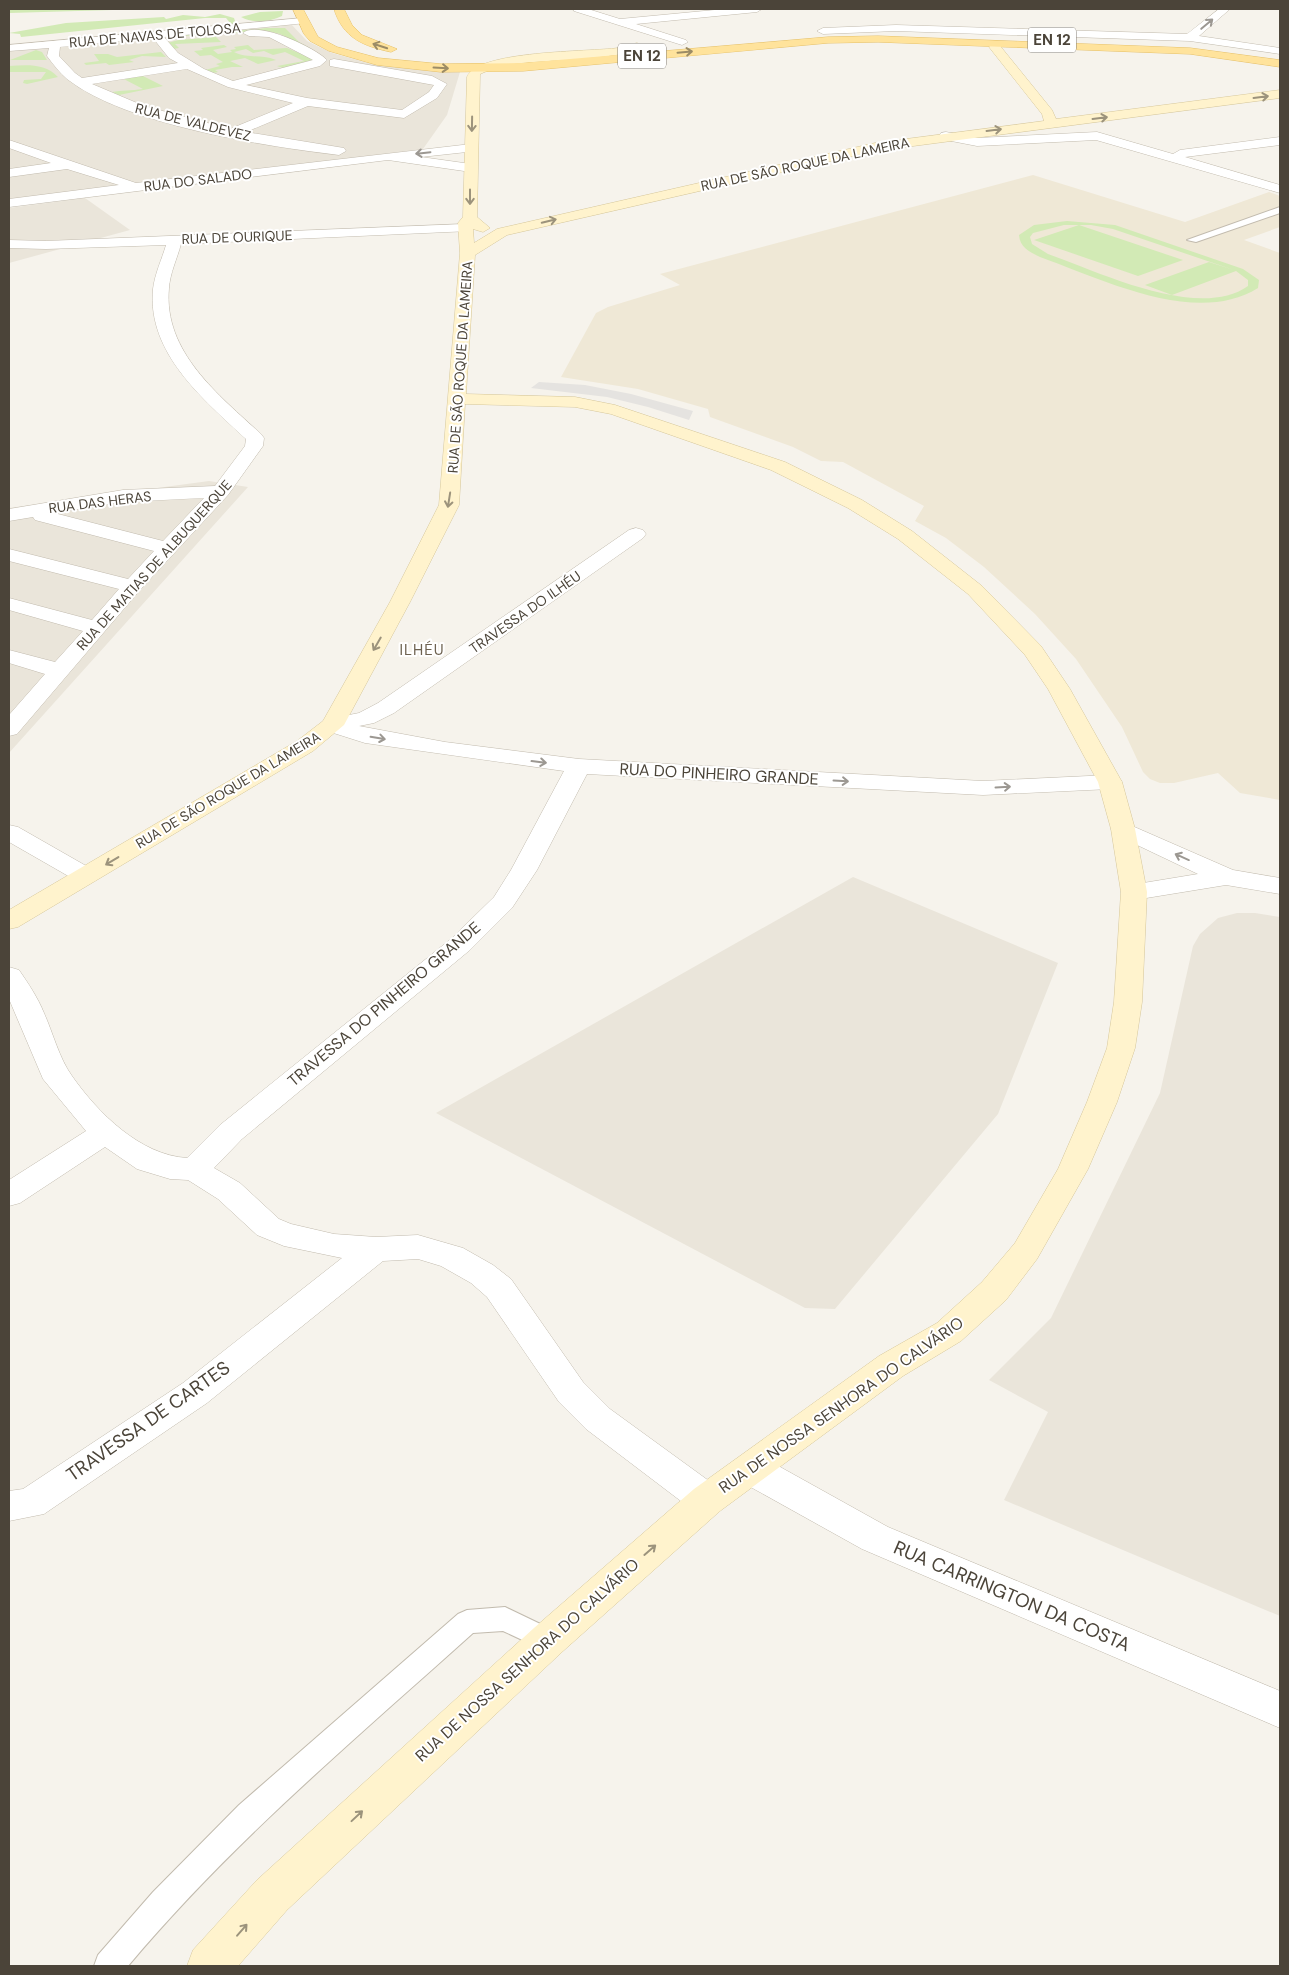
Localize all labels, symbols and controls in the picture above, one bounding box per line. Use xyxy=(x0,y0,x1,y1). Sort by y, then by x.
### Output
one-way arrow xyxy=(1201,18,1214,29)
street label: RUA DE NAVAS DE TOLOSA xyxy=(68,19,242,51)
road number: EN 12 xyxy=(1028,28,1076,52)
one-way arrow xyxy=(373,40,389,50)
road number: EN 12 xyxy=(618,44,666,68)
one-way arrow xyxy=(677,47,693,57)
one-way arrow xyxy=(433,63,449,72)
one-way arrow xyxy=(1253,92,1269,102)
street label: RUA DE VALDEVEZ xyxy=(133,99,253,145)
one-way arrow xyxy=(1092,113,1108,123)
one-way arrow xyxy=(467,116,477,132)
one-way arrow xyxy=(986,125,1002,135)
street label: RUA DE SÃO ROQUE DA LAMEIRA xyxy=(699,133,911,195)
one-way arrow xyxy=(415,148,431,158)
street label: RUA DO SALADO xyxy=(143,164,253,196)
one-way arrow xyxy=(466,189,475,205)
one-way arrow xyxy=(541,215,557,225)
street label: RUA DE OURIQUE xyxy=(181,226,293,248)
street label: RUA DE SÃO ROQUE DA LAMEIRA xyxy=(444,260,476,474)
street label: RUA DE MATIAS DE ALBUQUERQUE xyxy=(73,476,235,654)
street label: RUA DAS HERAS xyxy=(48,487,152,517)
one-way arrow xyxy=(444,491,454,507)
street label: TRAVESSA DO ILHÉU xyxy=(466,567,584,657)
one-way arrow xyxy=(371,637,381,651)
district label: ILHÉU xyxy=(400,640,444,660)
street label: RUA DE SÃO ROQUE DA LAMEIRA xyxy=(132,727,324,853)
one-way arrow xyxy=(370,733,386,743)
one-way arrow xyxy=(531,757,547,767)
street label: RUA DO PINHEIRO GRANDE xyxy=(619,758,819,790)
one-way arrow xyxy=(833,776,849,785)
one-way arrow xyxy=(995,783,1011,792)
one-way arrow xyxy=(1175,852,1190,861)
one-way arrow xyxy=(105,856,119,866)
street label: TRAVESSA DO PINHEIRO GRANDE xyxy=(283,917,485,1091)
street label: RUA DE NOSSA SENHORA DO CALVÁRIO xyxy=(715,1312,967,1498)
street label: TRAVESSA DE CARTES xyxy=(61,1355,235,1487)
street label: RUA CARRINGTON DA COSTA xyxy=(890,1535,1134,1657)
one-way arrow xyxy=(643,1544,656,1556)
street label: RUA DE NOSSA SENHORA DO CALVÁRIO xyxy=(411,1554,643,1766)
one-way arrow xyxy=(351,1810,364,1822)
one-way arrow xyxy=(236,1923,247,1936)

